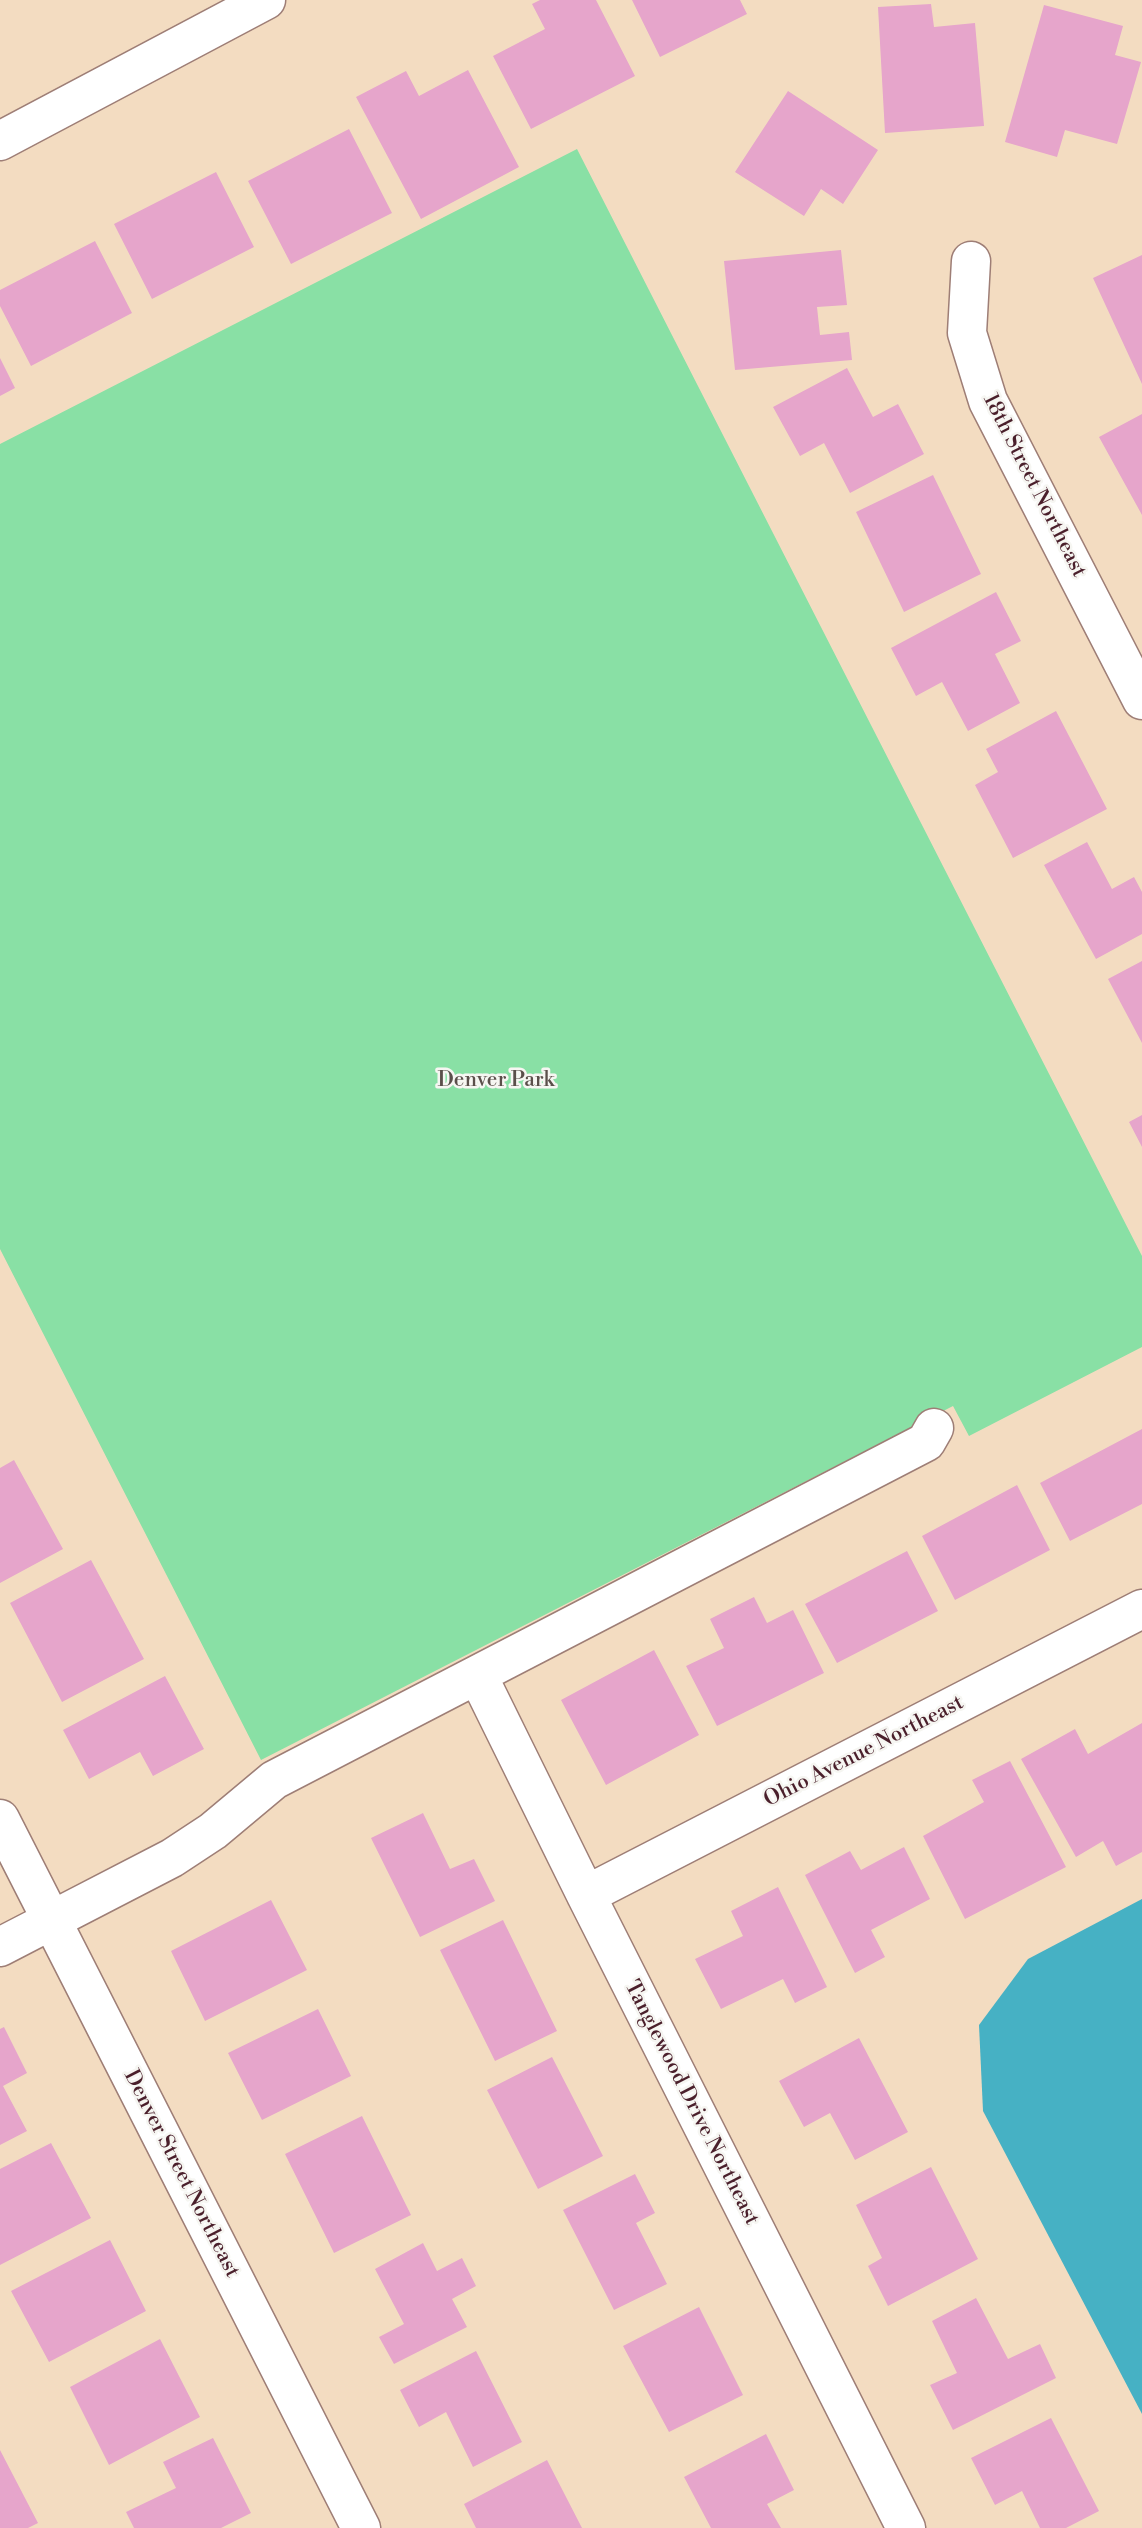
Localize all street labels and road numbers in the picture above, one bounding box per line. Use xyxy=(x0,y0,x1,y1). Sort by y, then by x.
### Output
street label: 18th Street Northeast xyxy=(977,390,1091,582)
street label: Ohio Avenue Northeast xyxy=(760,1691,968,1813)
street label: Tanglewood Drive Northeast xyxy=(618,1976,764,2230)
street label: Denver Street Northeast xyxy=(118,2066,244,2282)

